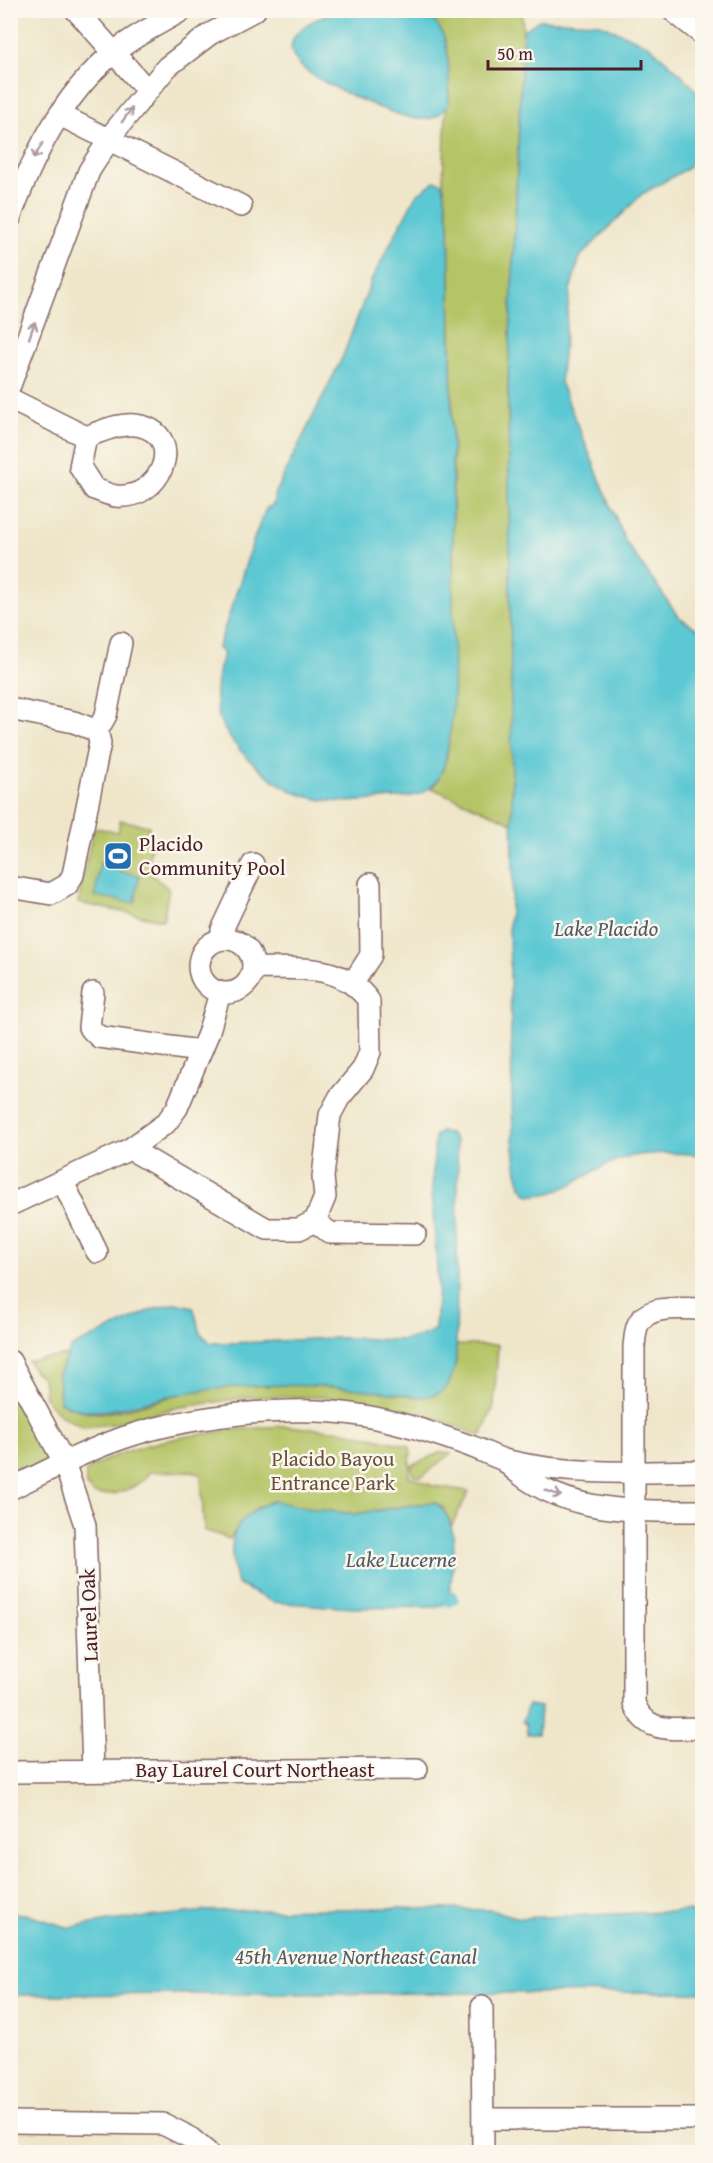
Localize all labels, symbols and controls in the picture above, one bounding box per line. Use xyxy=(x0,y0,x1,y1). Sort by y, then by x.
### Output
scale bar xyxy=(488,33,641,71)
text: 50 m xyxy=(497,40,533,67)
one-way arrow xyxy=(121,107,133,123)
one-way arrow xyxy=(32,141,43,159)
one-way arrow xyxy=(28,321,39,340)
place label: Placido Community Pool xyxy=(139,828,286,883)
sports icon: Placido Community Pool xyxy=(102,840,134,872)
water label: Lake Placido xyxy=(553,912,658,944)
park label: Placido Bayou Entrance Park xyxy=(271,1443,395,1498)
one-way arrow xyxy=(543,1489,562,1500)
water label: Lake Lucerne xyxy=(345,1543,456,1575)
street label: Laurel Oak xyxy=(71,1567,106,1662)
street label: Bay Laurel Court Northeast xyxy=(135,1754,375,1785)
water label: 45th Avenue Northeast Canal xyxy=(235,1940,477,1972)

